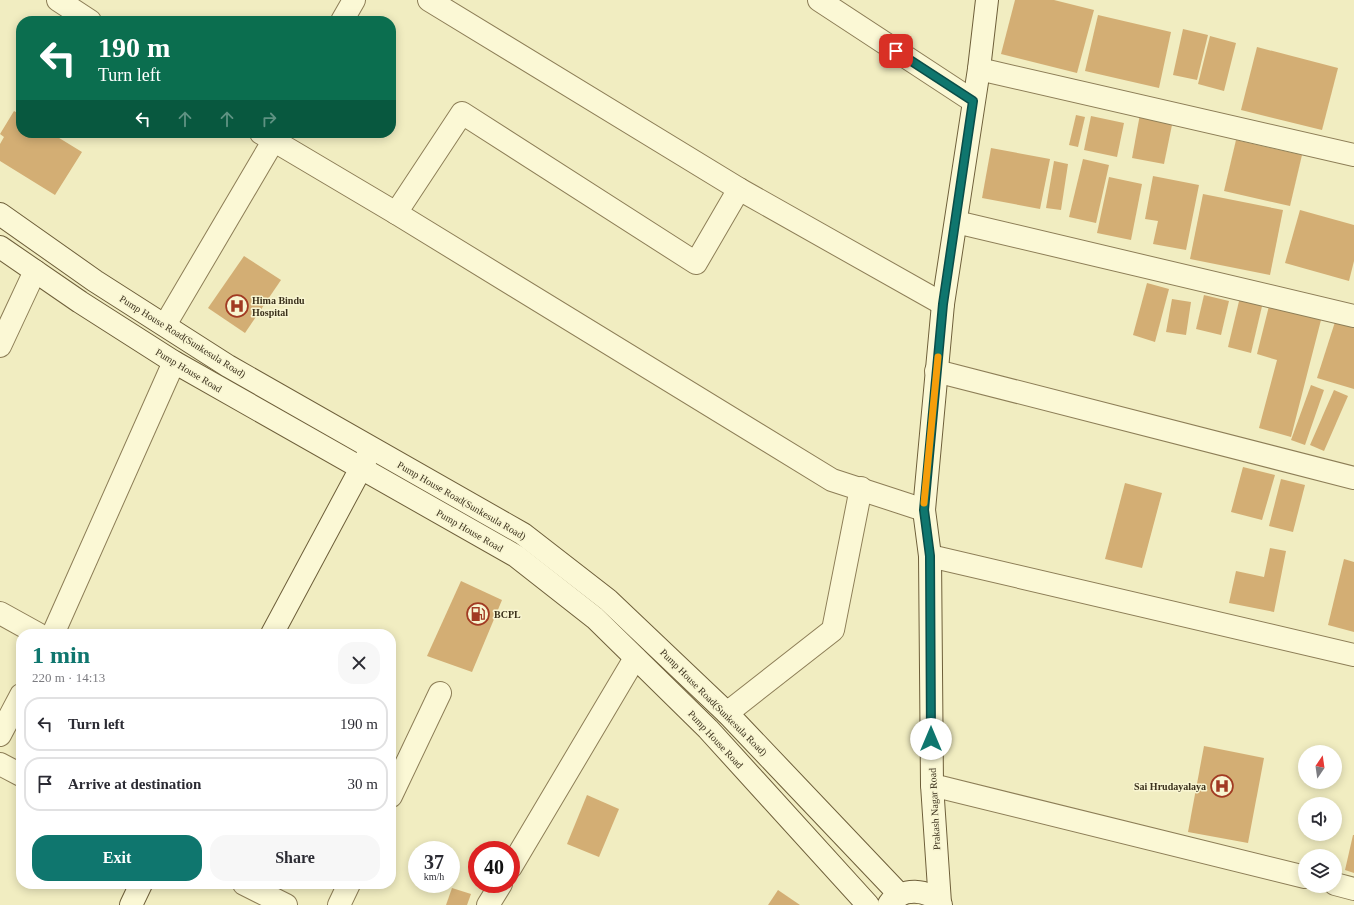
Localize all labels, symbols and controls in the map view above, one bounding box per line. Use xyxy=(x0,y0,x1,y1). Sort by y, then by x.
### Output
icon: left xyxy=(32,32,84,84)
text: 190 m xyxy=(98,32,170,63)
pin xyxy=(879,34,913,68)
icon: arrive xyxy=(885,40,907,62)
text: Turn left xyxy=(98,65,161,85)
icon: left xyxy=(132,108,154,130)
icon: ahead xyxy=(174,108,196,130)
icon: ahead xyxy=(216,108,238,130)
icon: right xyxy=(258,108,280,130)
street label: Pump House Road(Sunkesula Road) xyxy=(118,292,248,380)
hospital icon: Hima Bindu Hospital xyxy=(224,293,250,319)
place label: Hima Bindu Hospital xyxy=(252,295,305,318)
street label: Pump House Road xyxy=(154,346,224,394)
street label: Pump House Road(Sunkesula Road) xyxy=(396,458,528,542)
street label: Pump House Road xyxy=(435,506,505,554)
fuel station icon: BCPL xyxy=(465,601,491,627)
place label: BCPL xyxy=(494,609,521,620)
text: 1 min xyxy=(32,642,90,668)
button: close xyxy=(338,642,380,684)
street label: Pump House Road(Sunkesula Road) xyxy=(658,646,770,758)
text: 220 m · 14:13 xyxy=(32,670,105,685)
street label: Pump House Road xyxy=(686,707,746,771)
icon: left xyxy=(34,713,56,735)
text: Turn left xyxy=(68,716,125,732)
text: 190 m xyxy=(340,716,378,732)
position arrow xyxy=(910,718,952,760)
north arrow xyxy=(1298,745,1342,789)
map controls xyxy=(1298,745,1342,893)
street label: Prakash Nagar Road xyxy=(927,768,942,850)
icon: arrive xyxy=(34,773,56,795)
hospital icon: Sai Hrudayalaya xyxy=(1209,773,1235,799)
text: Arrive at destination xyxy=(68,776,201,792)
text: 30 m xyxy=(348,776,378,792)
place label: Sai Hrudayalaya xyxy=(1134,781,1206,792)
button: sound xyxy=(1298,797,1342,841)
button: Exit xyxy=(32,835,202,881)
button: Share xyxy=(210,835,380,881)
speed limit sign: 40 xyxy=(468,841,520,893)
button: layers xyxy=(1298,849,1342,893)
text: 37 xyxy=(424,851,444,873)
text: km/h xyxy=(424,871,444,882)

